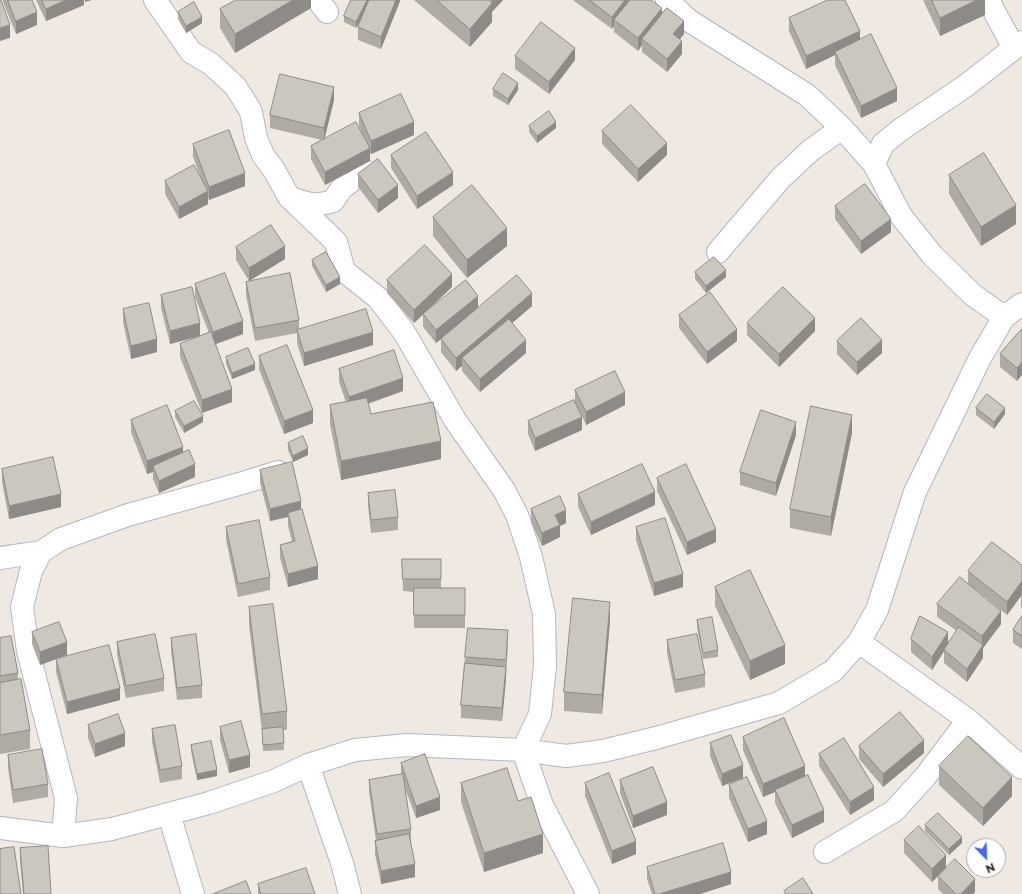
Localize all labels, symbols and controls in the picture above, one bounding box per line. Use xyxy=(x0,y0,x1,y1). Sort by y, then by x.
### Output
north arrow xyxy=(966,838,1006,878)
text: N xyxy=(983,860,997,876)

